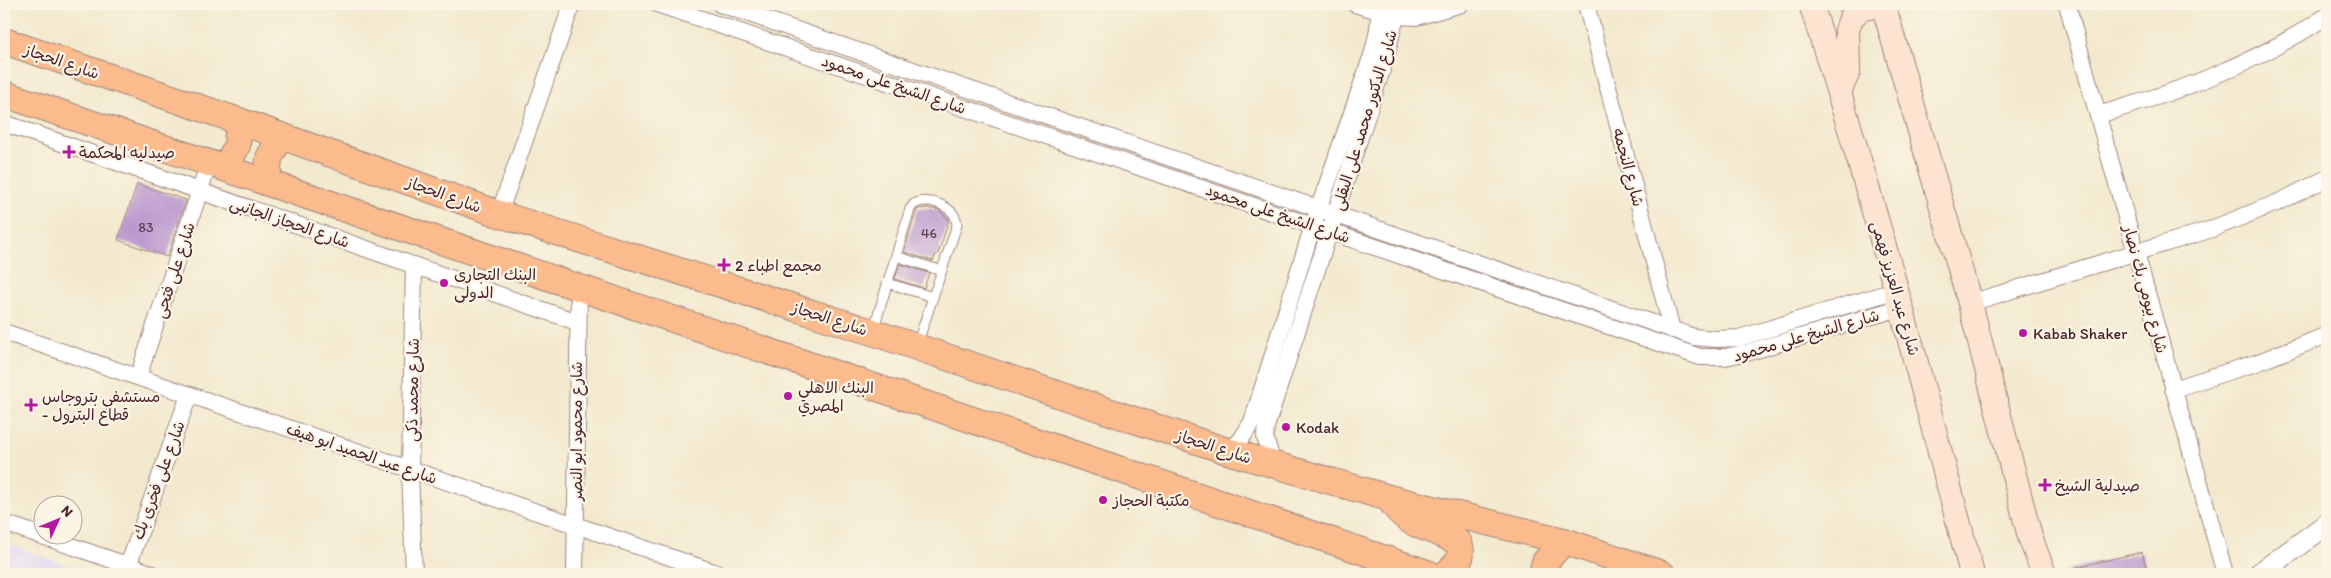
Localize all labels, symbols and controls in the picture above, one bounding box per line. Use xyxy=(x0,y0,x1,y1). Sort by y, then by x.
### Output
street label: شارع الدكتور محمد على البقلى xyxy=(1328,28,1403,213)
street label: شارع الحجاز xyxy=(19,39,102,85)
street label: شارع الشيخ على محمود xyxy=(819,51,968,120)
street label: شارع النجمه xyxy=(1607,126,1648,209)
place label: صيدليه المحكمة xyxy=(79,143,175,162)
marker: صيدليه المحكمة xyxy=(63,146,75,158)
street label: شارع الحجاز xyxy=(401,172,484,219)
street label: شارع الشيخ على محمود xyxy=(1203,180,1352,249)
street label: شارع الحجاز الجانبى xyxy=(227,193,352,254)
house number: 83 xyxy=(138,219,154,236)
street label: شارع عبد العزيز فهمى xyxy=(1865,219,1924,358)
street label: شارع على فتحى xyxy=(150,220,201,321)
street label: شارع بيومى بك نصار xyxy=(2117,221,2172,356)
house number: 46 xyxy=(921,225,937,242)
place label: مجمع اطباء 2 xyxy=(735,256,822,277)
marker: مجمع اطباء 2 xyxy=(717,258,731,272)
place label: البنك التجارى الدولى xyxy=(454,265,536,303)
marker: البنك التجارى الدولى xyxy=(438,277,450,289)
street label: شارع الحجاز xyxy=(787,297,870,341)
street label: شارع الشيخ على محمود xyxy=(1731,305,1882,367)
place label: Kabab Shaker xyxy=(2033,324,2127,343)
marker: Kabab Shaker xyxy=(2017,327,2029,339)
street label: شارع محمد ذكى xyxy=(402,338,425,442)
street label: شارع محمود ابو النصر xyxy=(567,361,588,503)
place label: البنك الاهلي المصري xyxy=(798,378,874,417)
place label: مستشفي بتروجاس - قطاع البترول xyxy=(42,387,160,426)
marker: البنك الاهلي المصري xyxy=(782,390,794,402)
marker: مستشفي بتروجاس - قطاع البترول xyxy=(24,398,38,412)
street label: شارع على فخرى بك xyxy=(128,418,191,543)
place label: Kodak xyxy=(1296,418,1339,437)
street label: شارع عبد الحميد ابو هيف xyxy=(283,419,440,490)
marker: Kodak xyxy=(1280,421,1292,433)
street label: شارع الحجاز xyxy=(1171,425,1254,469)
place label: صيدلية الشيخ xyxy=(2055,476,2140,496)
marker: صيدلية الشيخ xyxy=(2039,479,2051,491)
place label: مكتبة الحجاز xyxy=(1111,491,1190,510)
marker: مكتبة الحجاز xyxy=(1097,494,1109,506)
north arrow xyxy=(32,496,82,546)
text: N xyxy=(58,502,76,521)

